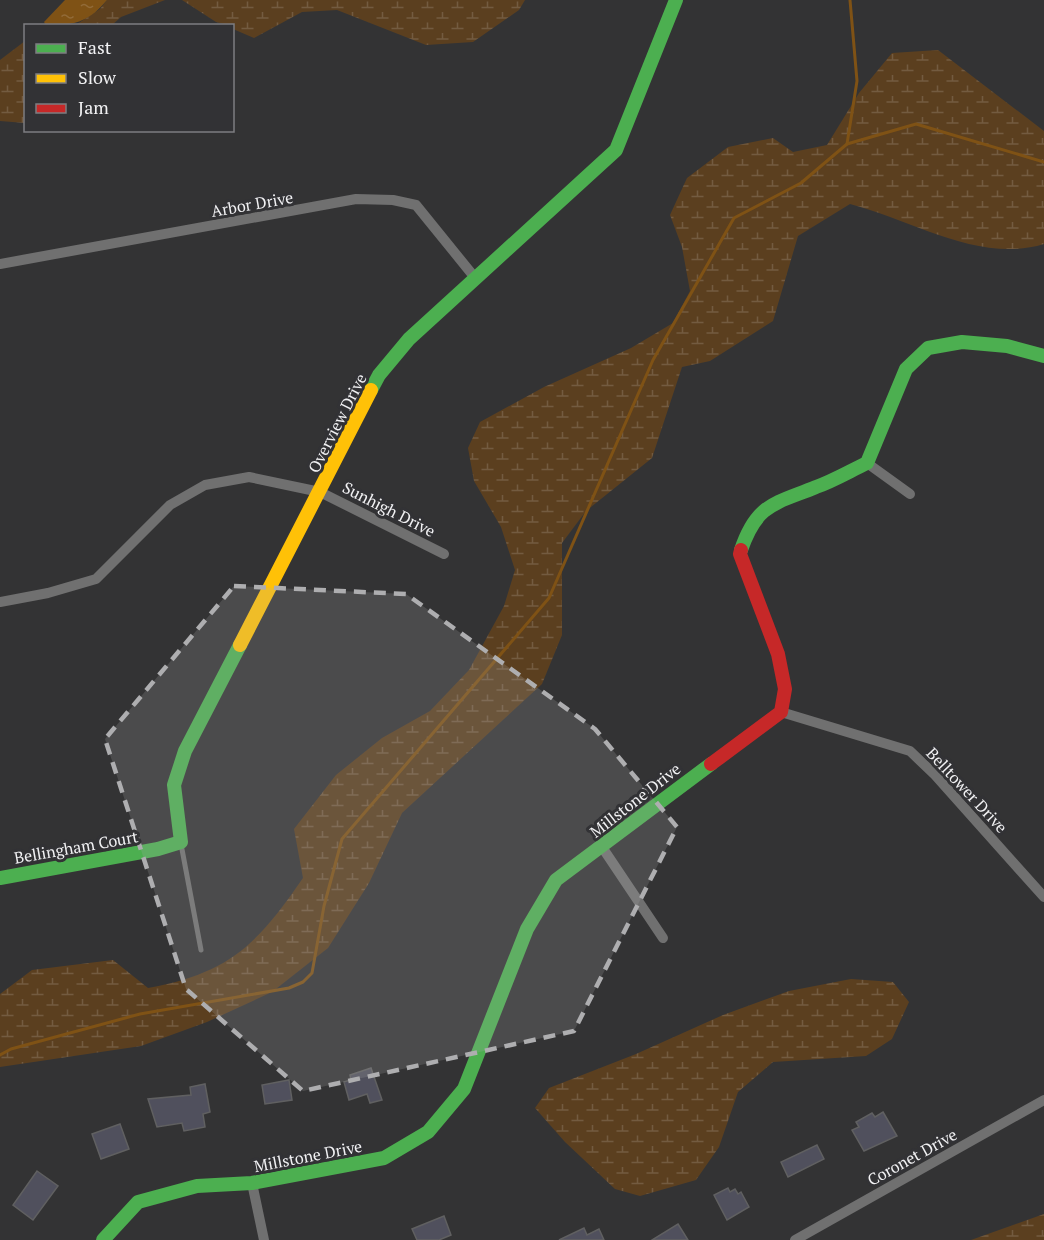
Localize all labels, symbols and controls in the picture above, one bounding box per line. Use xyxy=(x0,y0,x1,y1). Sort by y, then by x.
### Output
legend xyxy=(24,24,234,132)
text: Fast xyxy=(78,35,112,59)
text: Slow xyxy=(78,65,117,89)
text: Jam xyxy=(78,95,109,119)
street label: Arbor Drive xyxy=(209,186,295,222)
street label: Overview Drive xyxy=(303,370,371,476)
street label: Sunhigh Drive xyxy=(339,476,439,542)
street label: Belltower Drive xyxy=(922,742,1012,838)
street label: Millstone Drive xyxy=(585,758,685,842)
street label: Bellingham Court xyxy=(12,825,140,869)
street label: Coronet Drive xyxy=(863,1123,961,1191)
street label: Millstone Drive xyxy=(252,1135,364,1177)

